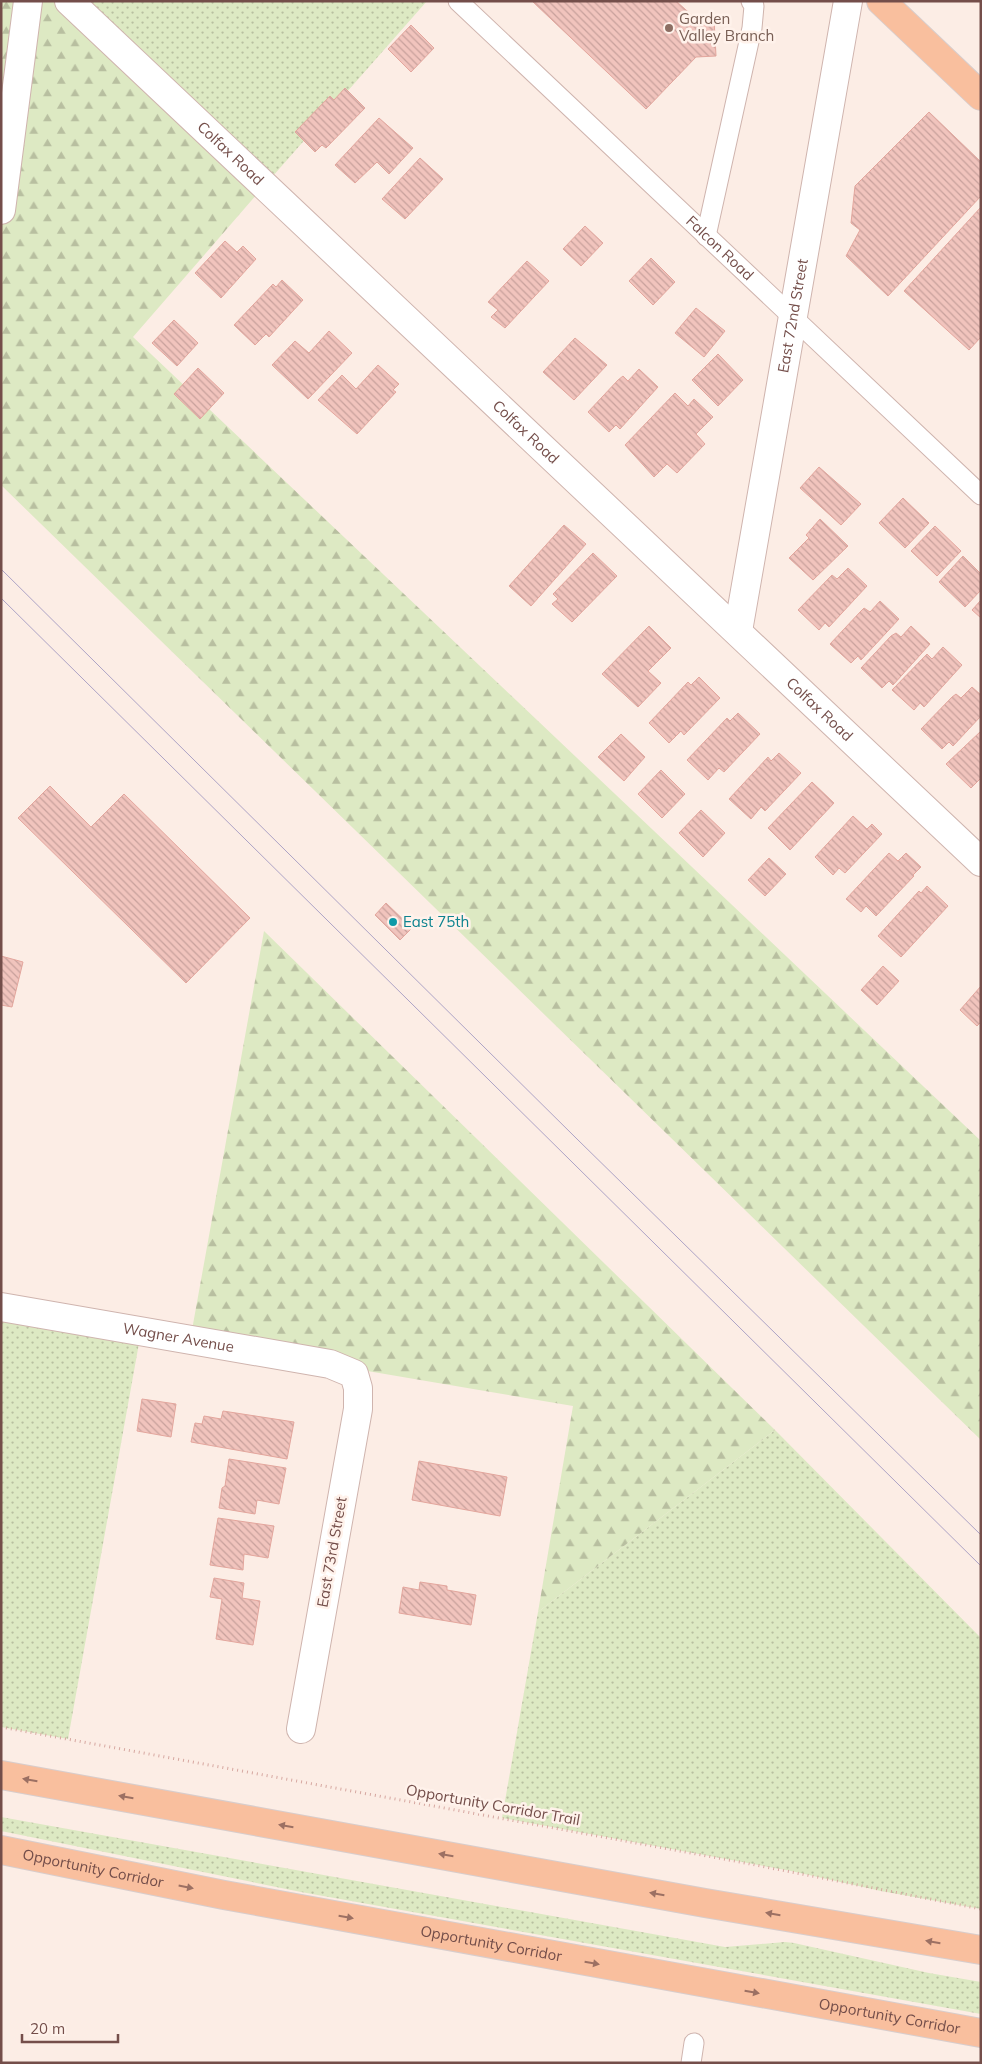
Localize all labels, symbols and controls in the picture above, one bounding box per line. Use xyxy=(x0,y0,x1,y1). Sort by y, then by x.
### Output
place label: Garden Valley Branch xyxy=(679,9,774,45)
marker: Garden Valley Branch xyxy=(663,22,675,34)
street label: Colfax Road xyxy=(193,117,268,189)
street label: Falcon Road xyxy=(682,211,758,284)
street label: East 72nd Street xyxy=(773,257,812,374)
street label: Colfax Road xyxy=(489,396,563,468)
street label: Colfax Road xyxy=(782,673,857,745)
place label: East 75th xyxy=(403,912,469,931)
marker: East 75th xyxy=(387,916,399,928)
street label: Wagner Avenue xyxy=(121,1318,236,1356)
street label: East 73rd Street xyxy=(312,1495,351,1609)
one-way arrow xyxy=(21,1775,37,1783)
street label: Opportunity Corridor Trail xyxy=(404,1780,582,1829)
one-way arrow xyxy=(118,1793,134,1801)
one-way arrow xyxy=(278,1822,294,1830)
street label: Opportunity Corridor xyxy=(21,1845,166,1892)
one-way arrow xyxy=(438,1851,454,1859)
one-way arrow xyxy=(179,1884,195,1892)
one-way arrow xyxy=(650,1890,665,1898)
one-way arrow xyxy=(764,1910,780,1918)
one-way arrow xyxy=(338,1914,354,1922)
street label: Opportunity Corridor xyxy=(419,1921,564,1966)
one-way arrow xyxy=(924,1938,940,1946)
one-way arrow xyxy=(584,1959,600,1967)
one-way arrow xyxy=(744,1989,760,1997)
street label: Opportunity Corridor xyxy=(817,1994,962,2038)
scale bar xyxy=(22,2012,119,2044)
text: 20 m xyxy=(30,2019,65,2038)

